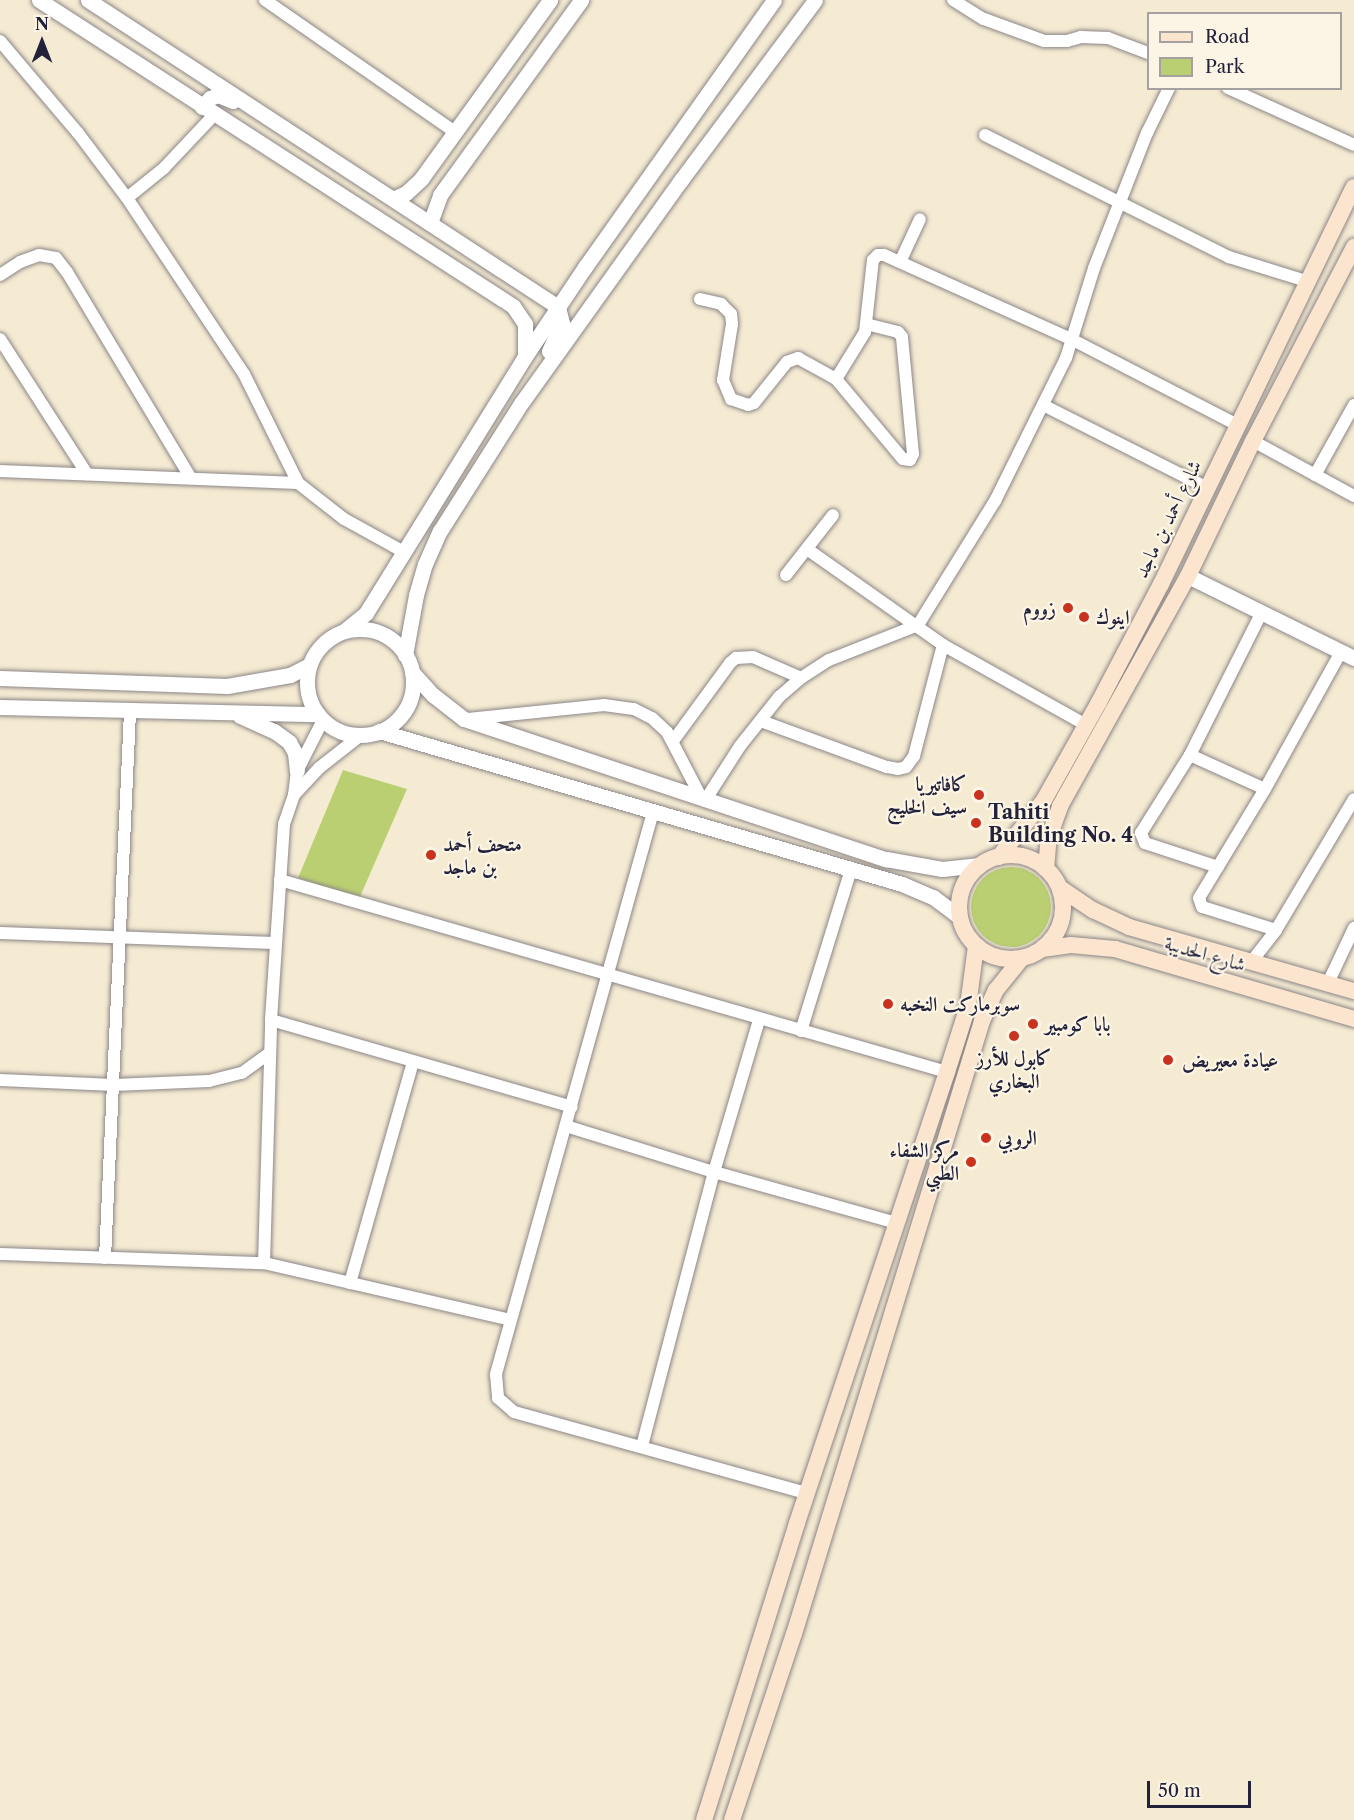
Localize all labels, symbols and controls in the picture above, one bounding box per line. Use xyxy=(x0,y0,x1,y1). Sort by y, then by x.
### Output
north arrow xyxy=(12,12,72,72)
legend xyxy=(1147,12,1342,90)
text: N xyxy=(35,14,49,34)
text: Road xyxy=(1205,26,1250,48)
text: Park xyxy=(1205,56,1244,78)
street label: شارع أحمد بن ماجد xyxy=(1129,456,1207,582)
place label: زووم xyxy=(1023,596,1056,620)
marker: زووم xyxy=(1061,601,1075,615)
place label: اينوك xyxy=(1096,605,1130,629)
marker: اينوك xyxy=(1077,610,1091,624)
place label: كافاتيريا سيف الخليج xyxy=(887,772,967,819)
marker: كافاتيريا سيف الخليج xyxy=(972,788,986,802)
place label: Tahiti Building No. 4 xyxy=(988,800,1133,847)
marker: Tahiti Building No. 4 xyxy=(969,816,983,830)
place label: متحف أحمد بن ماجد xyxy=(443,832,522,879)
marker: متحف أحمد بن ماجد xyxy=(424,848,438,862)
street label: شارع الحديبة xyxy=(1162,931,1248,977)
place label: سوبرماركت النخبه xyxy=(900,992,1020,1016)
marker: سوبرماركت النخبه xyxy=(881,997,895,1011)
place label: بابا كومبير xyxy=(1045,1012,1110,1036)
marker: بابا كومبير xyxy=(1026,1017,1040,1031)
marker: كابول للأرز البخاري xyxy=(1007,1029,1021,1043)
place label: كابول للأرز البخاري xyxy=(976,1046,1052,1093)
place label: عيادة معيريض xyxy=(1182,1048,1278,1072)
marker: عيادة معيريض xyxy=(1159,1051,1177,1069)
place label: الروبي xyxy=(998,1126,1037,1150)
marker: الروبي xyxy=(979,1131,993,1145)
place label: مركز الشفاء الطبي xyxy=(890,1138,959,1185)
marker: مركز الشفاء الطبي xyxy=(964,1155,978,1169)
scale bar xyxy=(1150,1769,1254,1807)
text: 50 m xyxy=(1158,1780,1201,1802)

